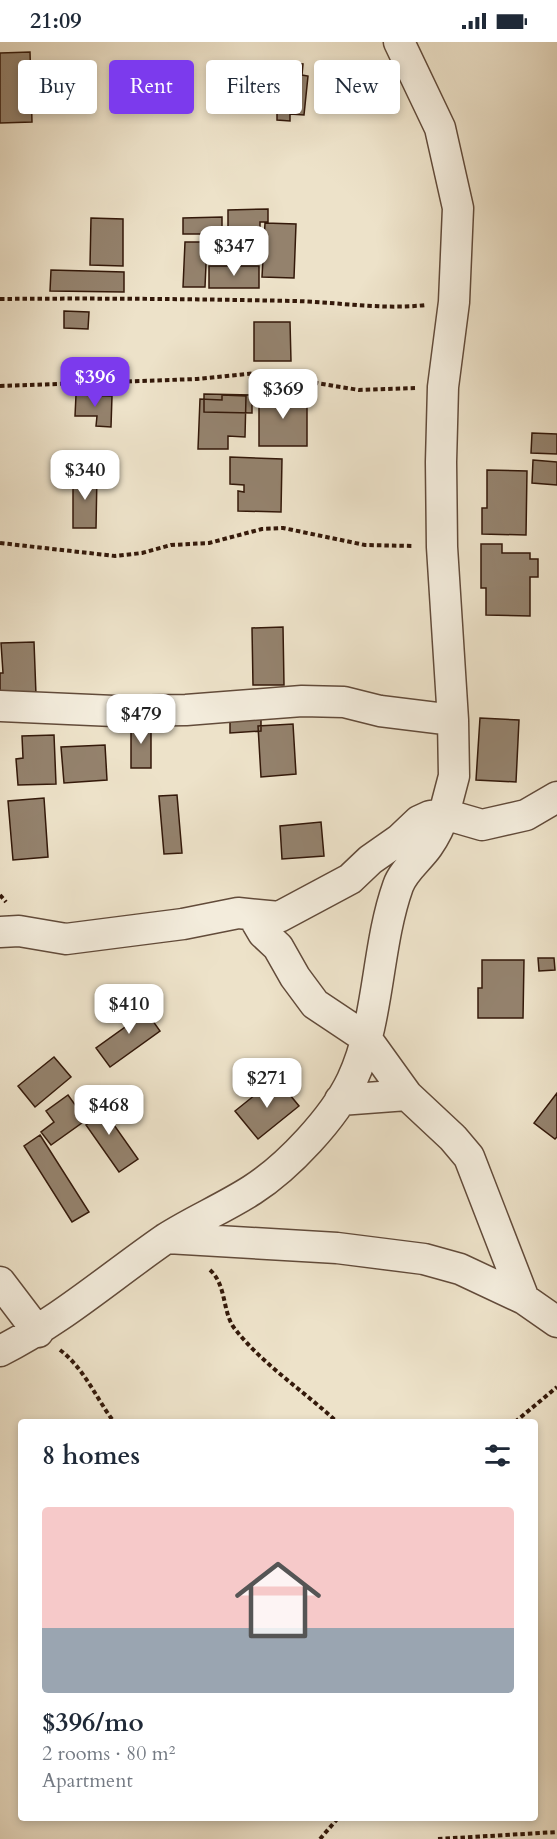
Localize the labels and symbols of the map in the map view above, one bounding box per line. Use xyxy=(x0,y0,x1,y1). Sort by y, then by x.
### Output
pin: $347 xyxy=(198,226,270,277)
pin: $396 xyxy=(59,357,131,408)
pin: $369 xyxy=(247,369,319,420)
pin: $340 xyxy=(49,450,121,501)
pin: $479 xyxy=(105,694,177,745)
pin: $410 xyxy=(93,984,165,1035)
pin: $271 xyxy=(231,1058,303,1109)
pin: $468 xyxy=(73,1085,145,1136)

